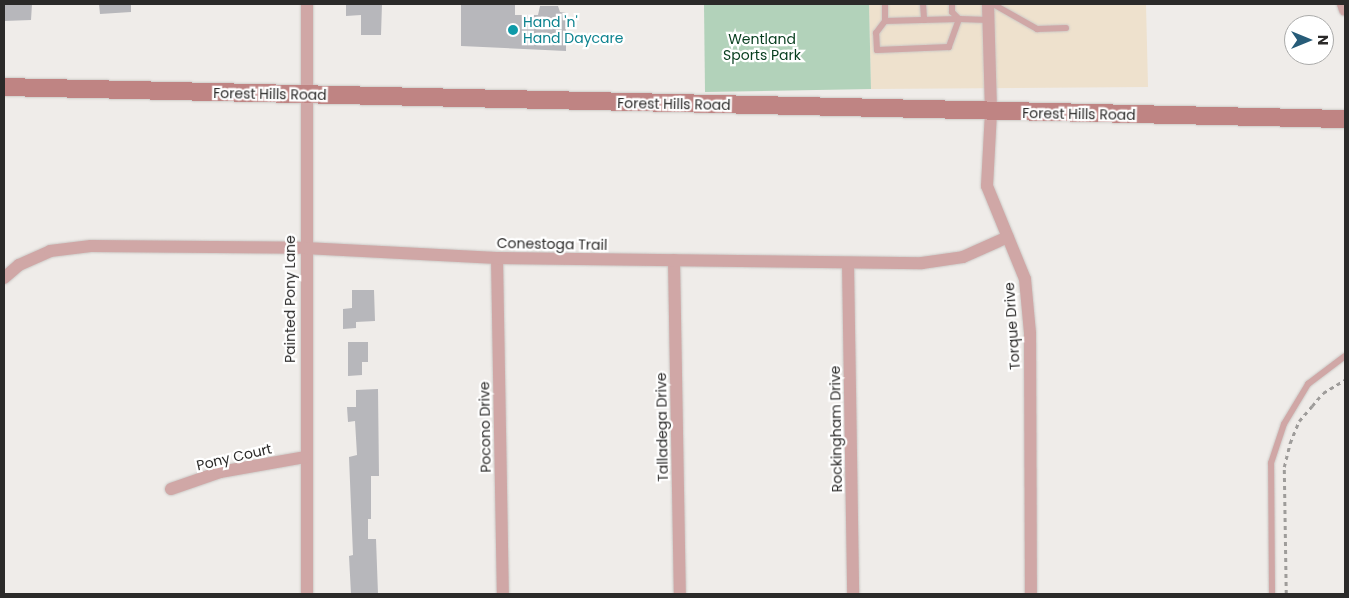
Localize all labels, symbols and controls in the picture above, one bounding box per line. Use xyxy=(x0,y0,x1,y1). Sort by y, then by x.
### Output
place label: Hand 'n' Hand Daycare xyxy=(523,14,623,46)
north arrow xyxy=(1284,15,1334,65)
marker: Hand 'n' Hand Daycare xyxy=(507,24,519,36)
park label: Wentland Sports Park xyxy=(723,31,801,64)
text: N xyxy=(1313,35,1333,45)
street label: Forest Hills Road xyxy=(213,85,327,103)
street label: Forest Hills Road xyxy=(617,95,731,113)
street label: Forest Hills Road xyxy=(1022,105,1136,123)
street label: Painted Pony Lane xyxy=(282,235,298,363)
street label: Conestoga Trail xyxy=(497,235,607,253)
street label: Torque Drive xyxy=(1001,282,1023,370)
street label: Rockingham Drive xyxy=(826,365,846,493)
street label: Talladega Drive xyxy=(653,372,671,482)
street label: Pocono Drive xyxy=(476,381,494,473)
street label: Pony Court xyxy=(195,440,273,474)

